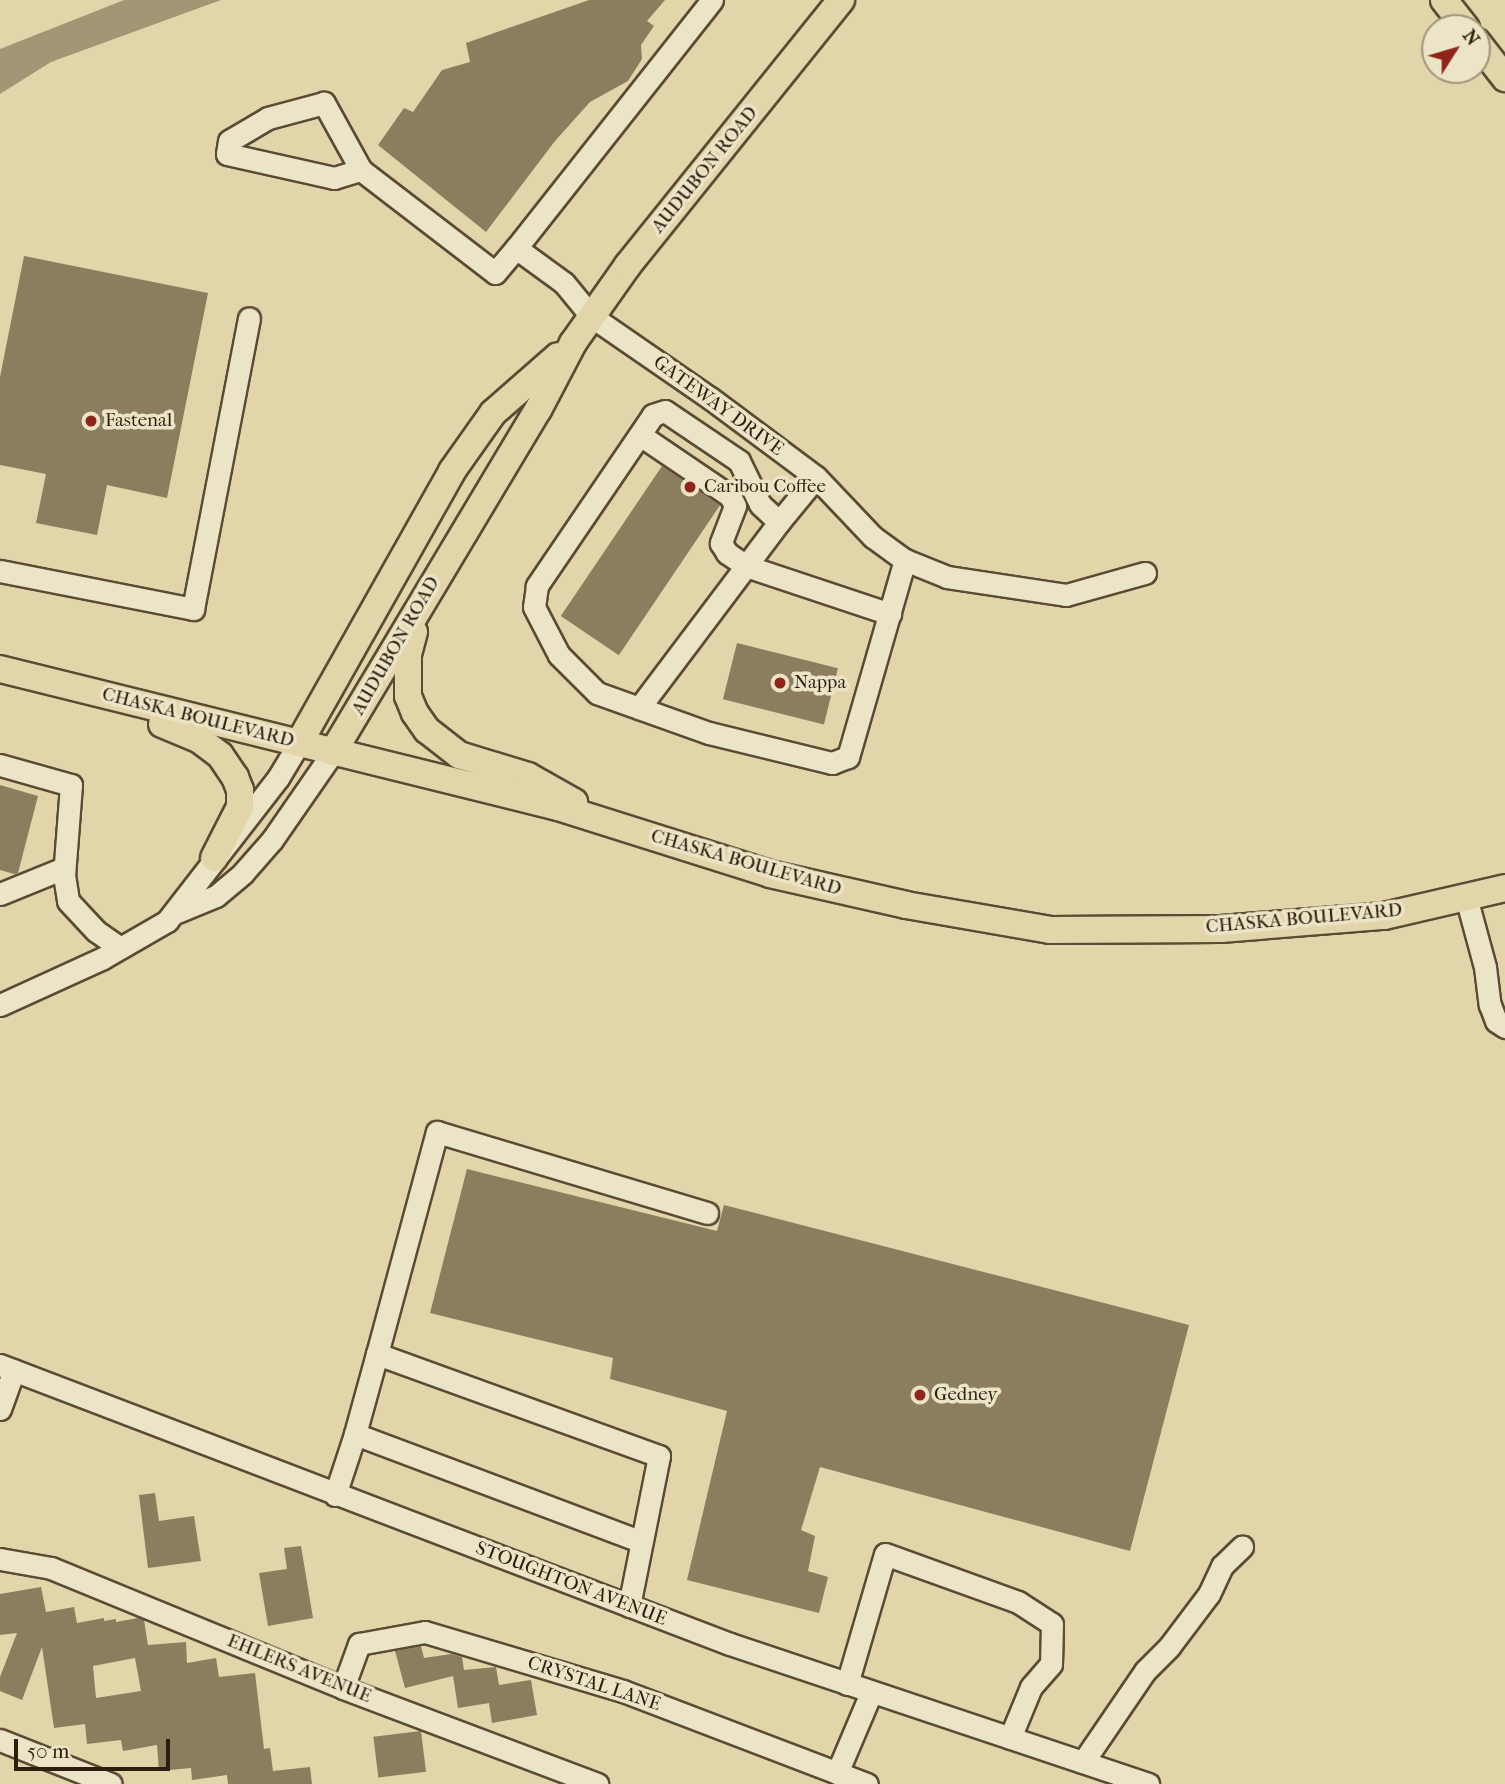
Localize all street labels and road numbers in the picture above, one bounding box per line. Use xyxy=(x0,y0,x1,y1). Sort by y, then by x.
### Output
street label: AUDUBON ROAD xyxy=(647,102,763,238)
street label: GATEWAY DRIVE xyxy=(648,351,788,461)
street label: AUDUBON ROAD xyxy=(347,573,445,719)
street label: CHASKA BOULEVARD xyxy=(100,683,296,753)
street label: CHASKA BOULEVARD xyxy=(648,825,844,901)
street label: CHASKA BOULEVARD xyxy=(1205,899,1403,939)
street label: STOUGHTON AVENUE xyxy=(472,1537,670,1631)
street label: EHLERS AVENUE xyxy=(224,1630,374,1708)
street label: CRYSTAL LANE xyxy=(525,1652,663,1716)

